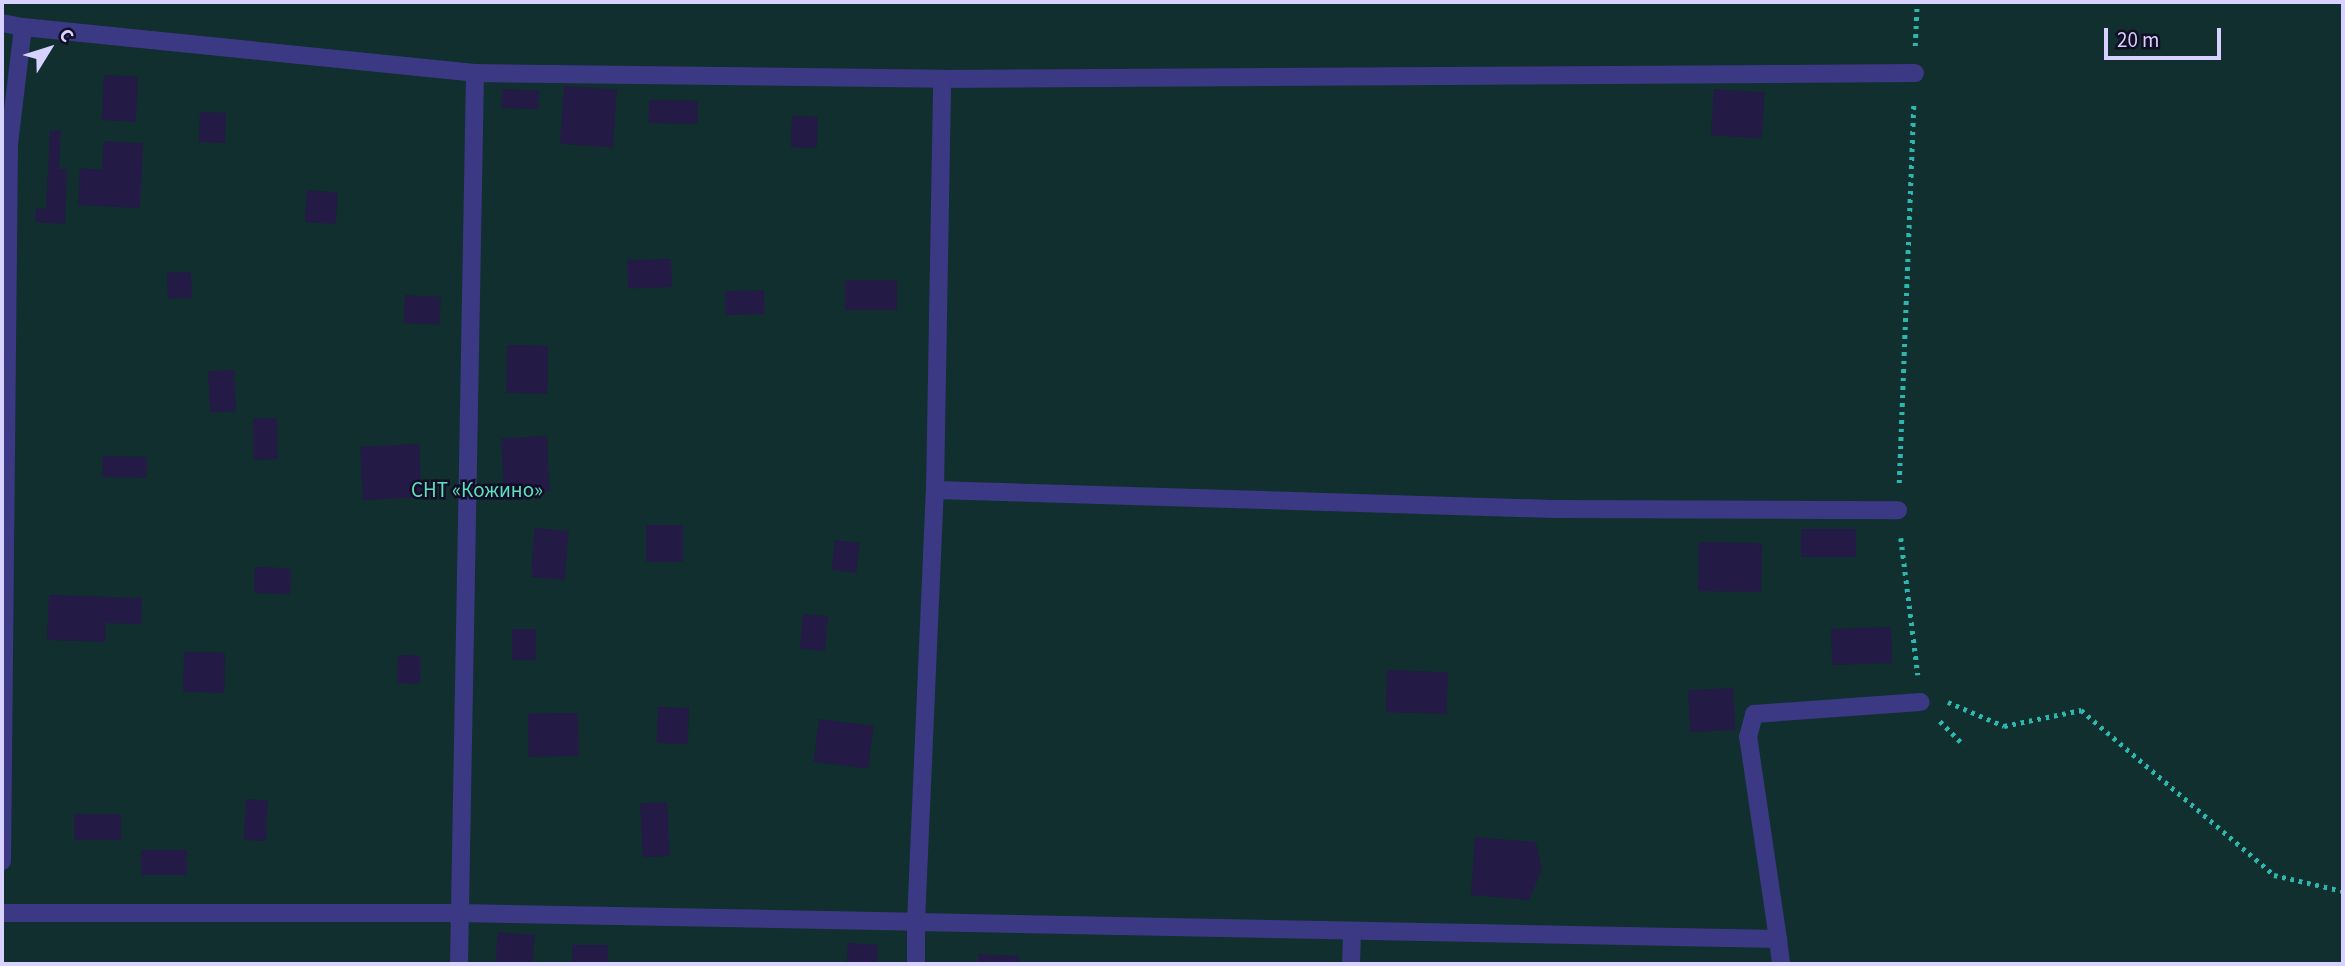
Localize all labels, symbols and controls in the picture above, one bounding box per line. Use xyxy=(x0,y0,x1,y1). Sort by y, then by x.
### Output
north arrow xyxy=(14,14,84,84)
scale bar xyxy=(2107,14,2224,58)
text: С xyxy=(52,23,80,48)
text: 20 m xyxy=(2117,25,2159,55)
park label: СНТ «Кожино» xyxy=(411,477,543,503)

